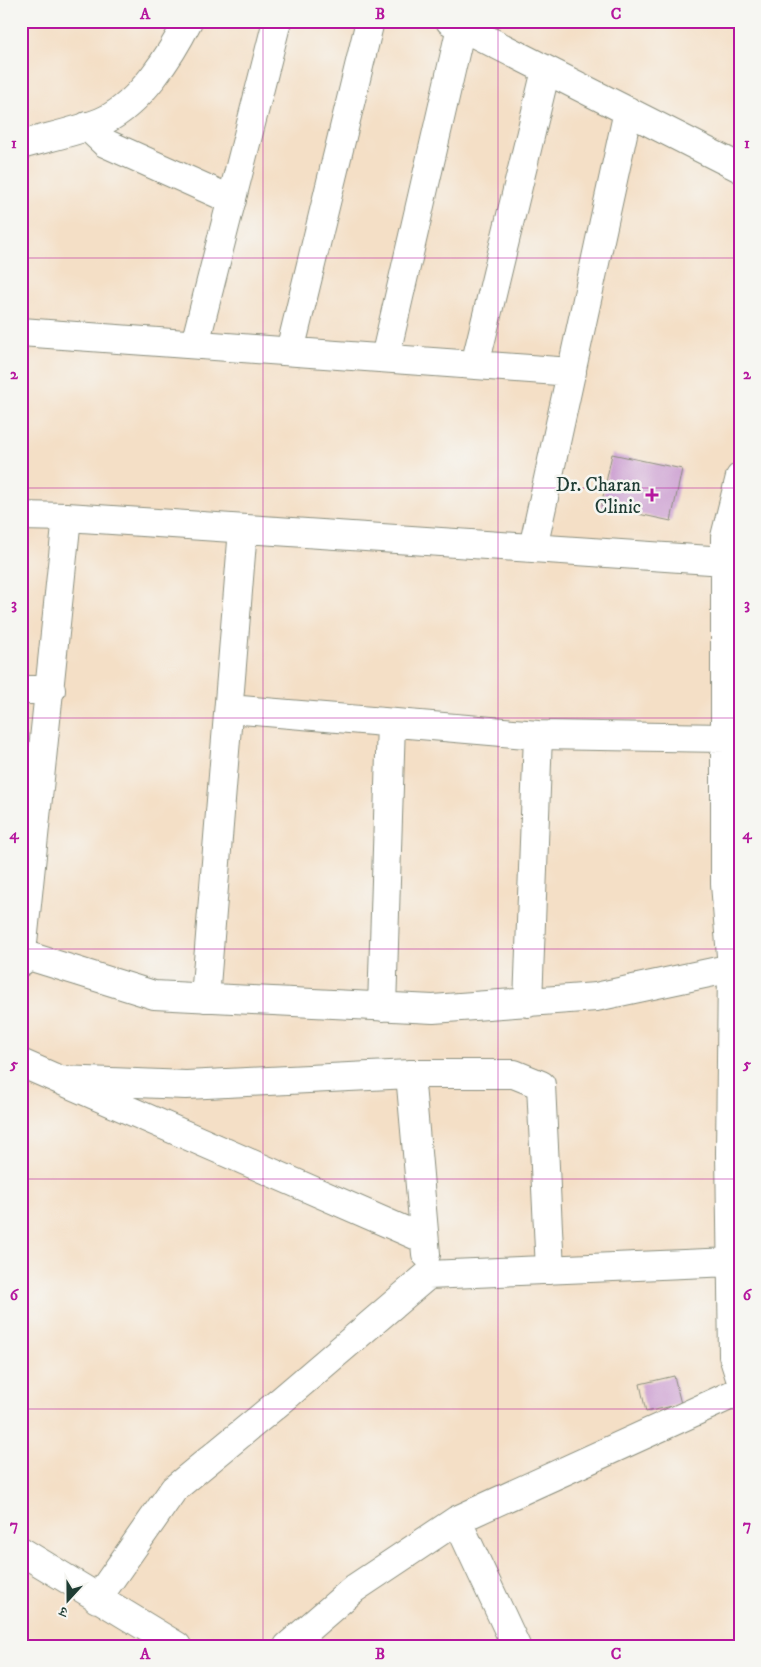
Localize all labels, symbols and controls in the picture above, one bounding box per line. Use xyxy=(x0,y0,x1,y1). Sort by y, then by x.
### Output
text: A xyxy=(139,4,151,24)
text: B xyxy=(375,4,385,24)
text: C xyxy=(611,4,621,24)
text: 1 xyxy=(11,133,17,153)
text: 1 xyxy=(744,133,750,153)
text: 2 xyxy=(10,364,19,384)
text: 2 xyxy=(743,364,752,384)
place label: Dr. Charan Clinic xyxy=(556,474,641,519)
marker: Dr. Charan Clinic xyxy=(645,488,659,502)
text: 3 xyxy=(11,594,17,614)
text: 3 xyxy=(744,594,750,614)
text: 4 xyxy=(8,824,19,844)
text: 4 xyxy=(741,824,752,844)
text: 5 xyxy=(9,1054,18,1074)
text: 5 xyxy=(742,1054,751,1074)
text: 6 xyxy=(10,1285,20,1305)
text: 6 xyxy=(743,1285,753,1305)
text: 7 xyxy=(10,1515,18,1535)
text: 7 xyxy=(743,1515,751,1535)
north arrow xyxy=(42,1574,92,1624)
text: उ xyxy=(56,1601,71,1621)
text: A xyxy=(139,1644,151,1664)
text: B xyxy=(375,1644,385,1664)
text: C xyxy=(611,1644,621,1664)

